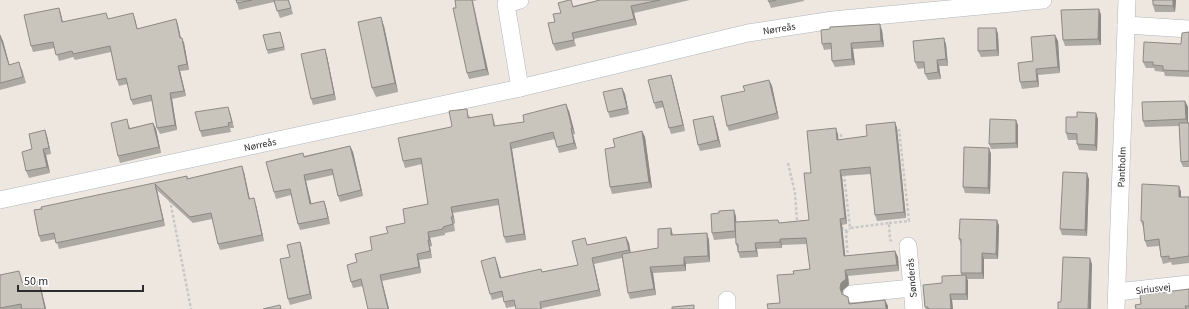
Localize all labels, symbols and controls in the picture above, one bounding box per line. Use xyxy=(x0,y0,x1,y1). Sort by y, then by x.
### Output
street label: Nørreås xyxy=(762,20,796,38)
street label: Nørreås xyxy=(243,135,278,155)
street label: Pantholm xyxy=(1114,146,1130,188)
street label: Sønderås xyxy=(903,258,921,298)
scale bar xyxy=(18,267,143,293)
text: 50 m xyxy=(24,273,48,290)
street label: Siriusvej xyxy=(1135,280,1172,298)

